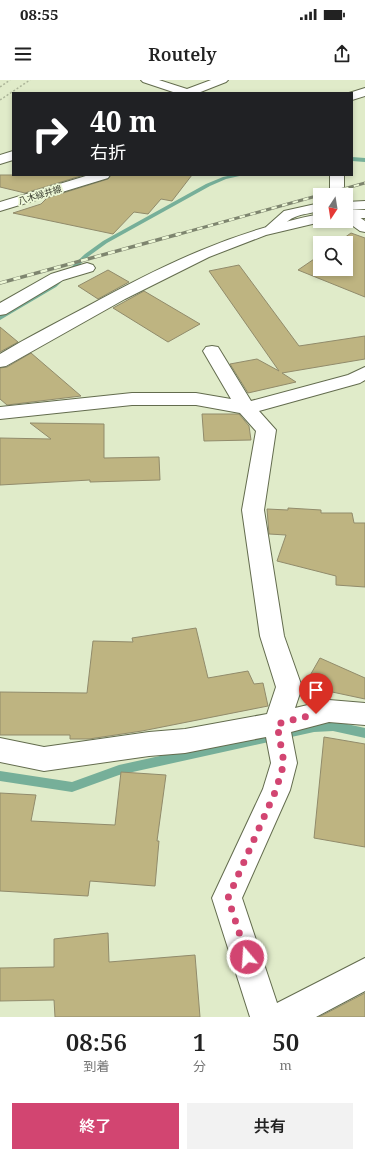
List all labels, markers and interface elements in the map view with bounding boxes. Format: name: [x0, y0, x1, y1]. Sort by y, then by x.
text: 08:55: [20, 4, 58, 24]
text: Routely: [148, 42, 217, 66]
icon: menu: [12, 43, 34, 65]
icon: share: [331, 43, 353, 65]
text: 40 m: [90, 102, 157, 140]
icon: right: [24, 108, 76, 160]
text: 右折: [90, 140, 126, 164]
street label: 八木緑井線: [16, 181, 64, 207]
north arrow: [313, 188, 353, 228]
map controls: [313, 188, 353, 276]
button: search: [313, 236, 353, 276]
pin: [299, 673, 333, 714]
icon: arrive: [305, 679, 327, 701]
position arrow: [226, 936, 268, 978]
text: 08:56: [66, 1025, 127, 1058]
text: 1: [193, 1025, 206, 1058]
text: 50: [272, 1025, 299, 1058]
text: m: [280, 1056, 292, 1074]
text: 到着: [83, 1057, 109, 1075]
text: 分: [193, 1057, 206, 1075]
button: 終了: [12, 1103, 179, 1149]
button: 共有: [187, 1103, 353, 1149]

